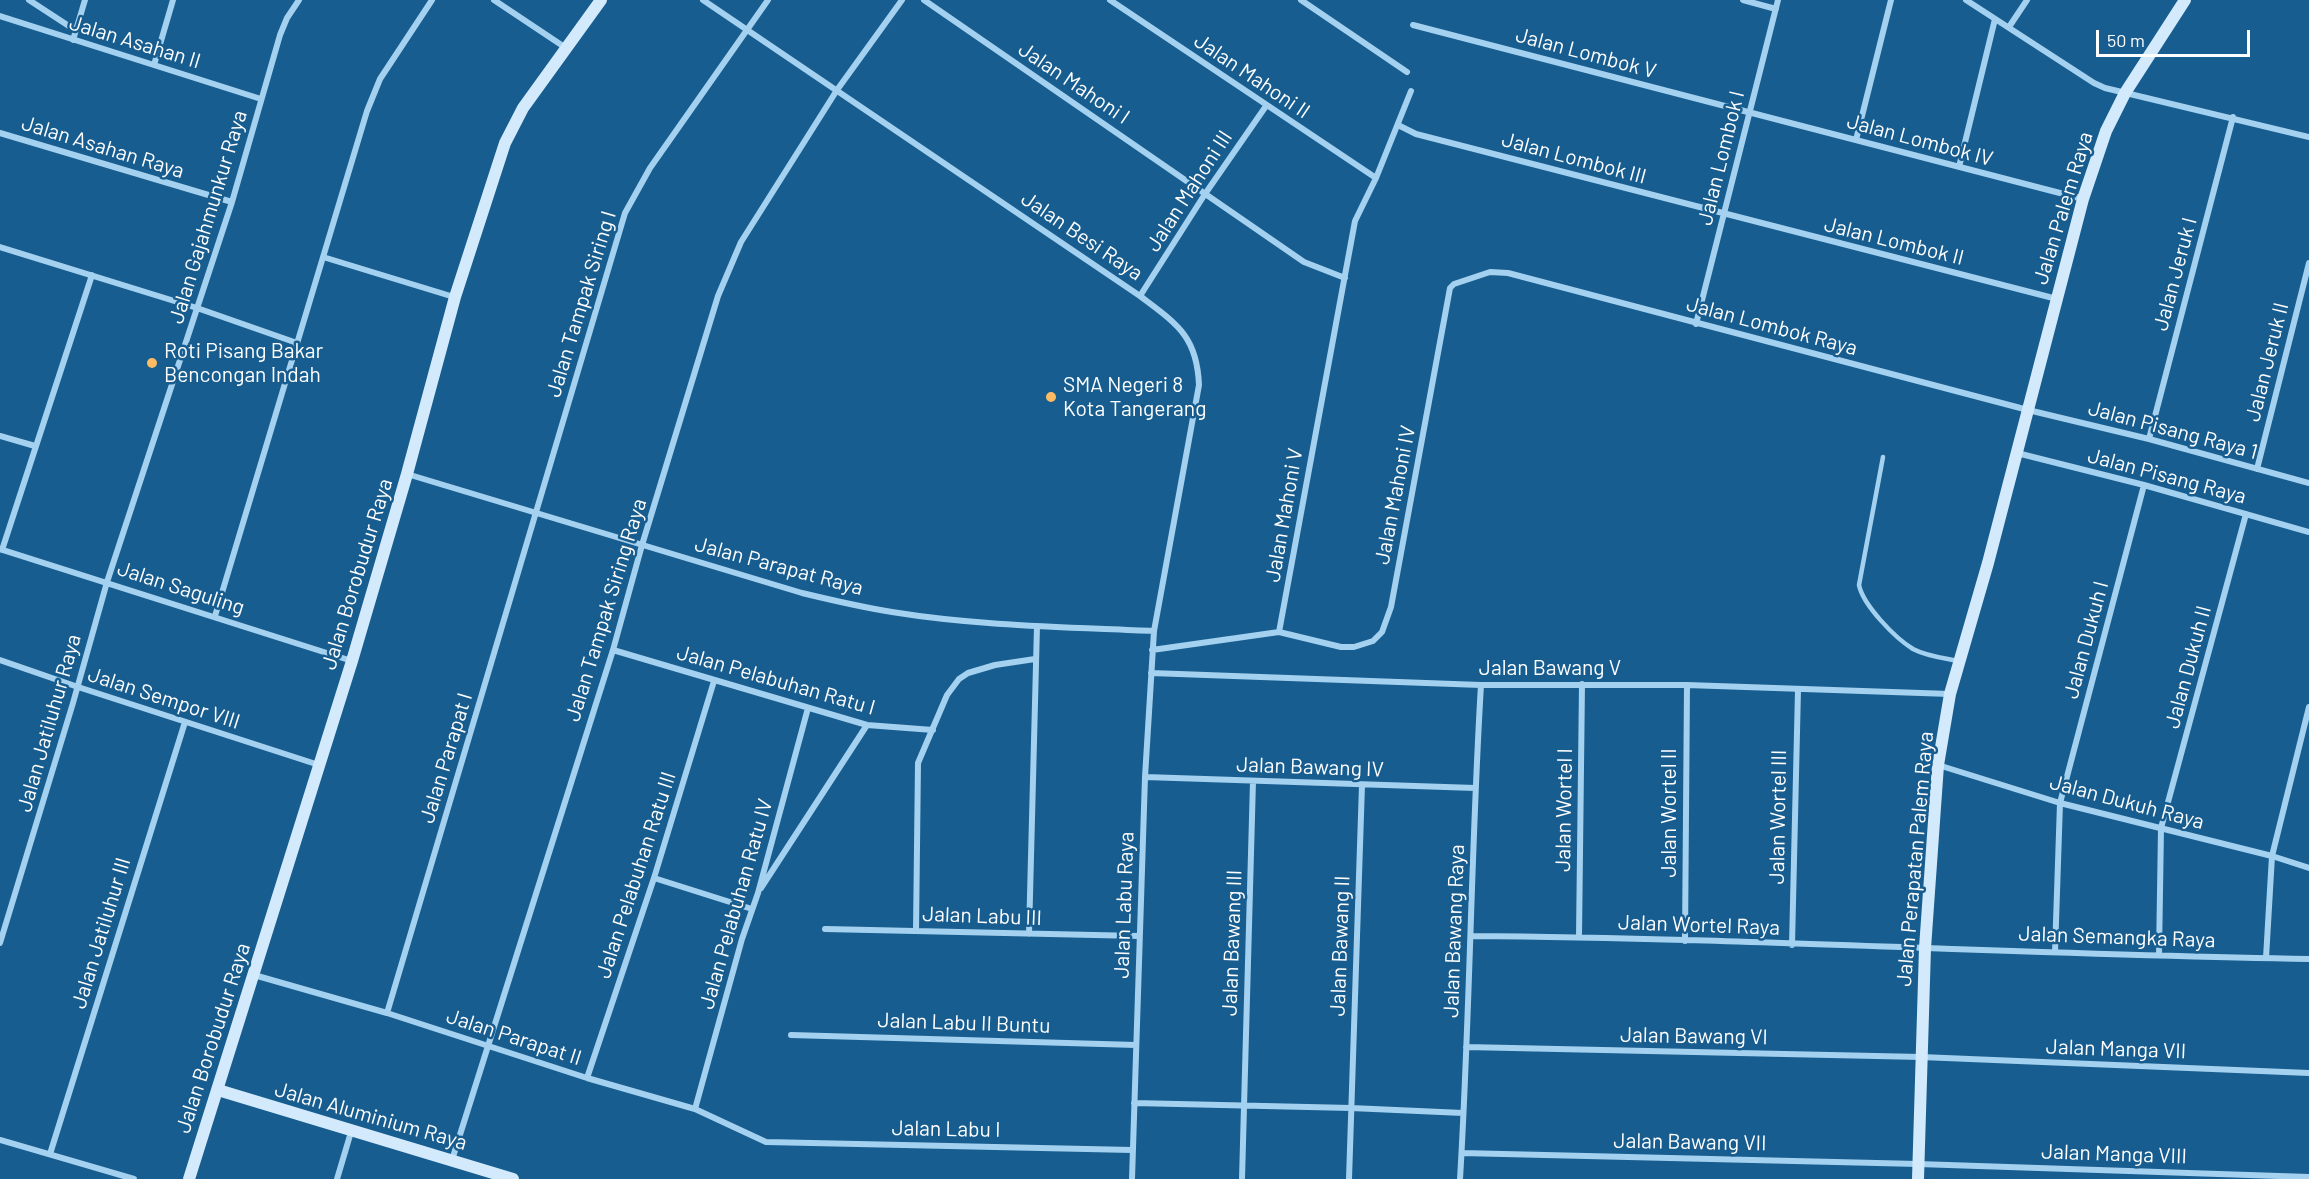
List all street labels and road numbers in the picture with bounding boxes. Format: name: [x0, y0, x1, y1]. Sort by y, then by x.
street label: Jalan Asahan II: [66, 10, 204, 74]
street label: Jalan Lombok V: [1513, 22, 1659, 84]
street label: Jalan Mahoni II: [1189, 28, 1315, 124]
street label: Jalan Mahoni I: [1014, 37, 1134, 129]
street label: Jalan Lombok I: [1692, 88, 1750, 228]
street label: Jalan Gajahmunkur Raya: [164, 107, 252, 327]
street label: Jalan Lombok IV: [1844, 108, 1996, 172]
street label: Jalan Asahan Raya: [19, 110, 187, 184]
street label: Jalan Mahoni III: [1140, 126, 1238, 256]
street label: Jalan Lombok III: [1499, 127, 1649, 189]
street label: Jalan Palem Raya: [2028, 129, 2098, 287]
street label: Jalan Besi Raya: [1016, 186, 1148, 286]
street label: Jalan Tampak Siring I: [541, 208, 621, 400]
street label: Jalan Lombok II: [1822, 211, 1966, 271]
street label: Jalan Jeruk I: [2148, 215, 2202, 333]
street label: Jalan Lombok Raya: [1684, 291, 1860, 361]
street label: Jalan Jeruk II: [2240, 300, 2294, 424]
street label: Jalan Pisang Raya 1: [2085, 395, 2261, 465]
street label: Jalan Mahoni IV: [1369, 423, 1421, 567]
street label: Jalan Pisang Raya: [2085, 443, 2249, 509]
street label: Jalan Mahoni V: [1260, 446, 1308, 584]
street label: Jalan Borobudur Raya: [316, 475, 398, 673]
street label: Jalan Tampak Siring Raya: [560, 496, 652, 724]
street label: Jalan Parapat Raya: [692, 531, 866, 601]
street label: Jalan Saguling: [114, 556, 248, 620]
street label: Jalan Dukuh I: [2058, 578, 2114, 702]
street label: Jalan Dukuh II: [2160, 603, 2216, 731]
street label: Jalan Jatiluhur Raya: [12, 631, 86, 815]
street label: Jalan Pelabuhan Ratu I: [674, 640, 878, 720]
street label: Jalan Bawang V: [1479, 655, 1621, 681]
street label: Jalan Sempor VIII: [85, 662, 243, 734]
street label: Jalan Parapat I: [414, 690, 478, 826]
street label: Jalan Perapatan Palem Raya: [1891, 730, 1939, 988]
street label: Jalan Wortel I: [1550, 748, 1578, 872]
street label: Jalan Wortel II: [1656, 748, 1682, 878]
street label: Jalan Wortel III: [1764, 749, 1792, 885]
street label: Jalan Bawang IV: [1236, 752, 1384, 782]
street label: Jalan Pelabuhan Ratu III: [591, 768, 681, 982]
street label: Jalan Dukuh Raya: [2047, 769, 2207, 835]
street label: Jalan Pelabuhan Ratu IV: [694, 796, 778, 1012]
street label: Jalan Labu Raya: [1109, 831, 1139, 979]
street label: Jalan Bawang Raya: [1438, 844, 1470, 1018]
street label: Jalan Jatiluhur III: [66, 854, 136, 1012]
street label: Jalan Bawang III: [1217, 869, 1247, 1017]
street label: Jalan Bawang II: [1325, 875, 1355, 1017]
street label: Jalan Labu III: [922, 901, 1042, 931]
street label: Jalan Wortel Raya: [1618, 910, 1780, 940]
street label: Jalan Semangka Raya: [2018, 921, 2216, 953]
street label: Jalan Borobudur Raya: [170, 940, 256, 1136]
street label: Jalan Parapat II: [443, 1003, 585, 1071]
street label: Jalan Labu II Buntu: [877, 1007, 1051, 1039]
street label: Jalan Bawang VI: [1620, 1022, 1768, 1050]
street label: Jalan Manga VII: [2045, 1034, 2187, 1064]
street label: Jalan Aluminium Raya: [272, 1077, 470, 1155]
street label: Jalan Labu I: [891, 1115, 1001, 1143]
street label: Jalan Bawang VII: [1613, 1128, 1767, 1156]
street label: Jalan Manga VIII: [2041, 1139, 2187, 1169]

